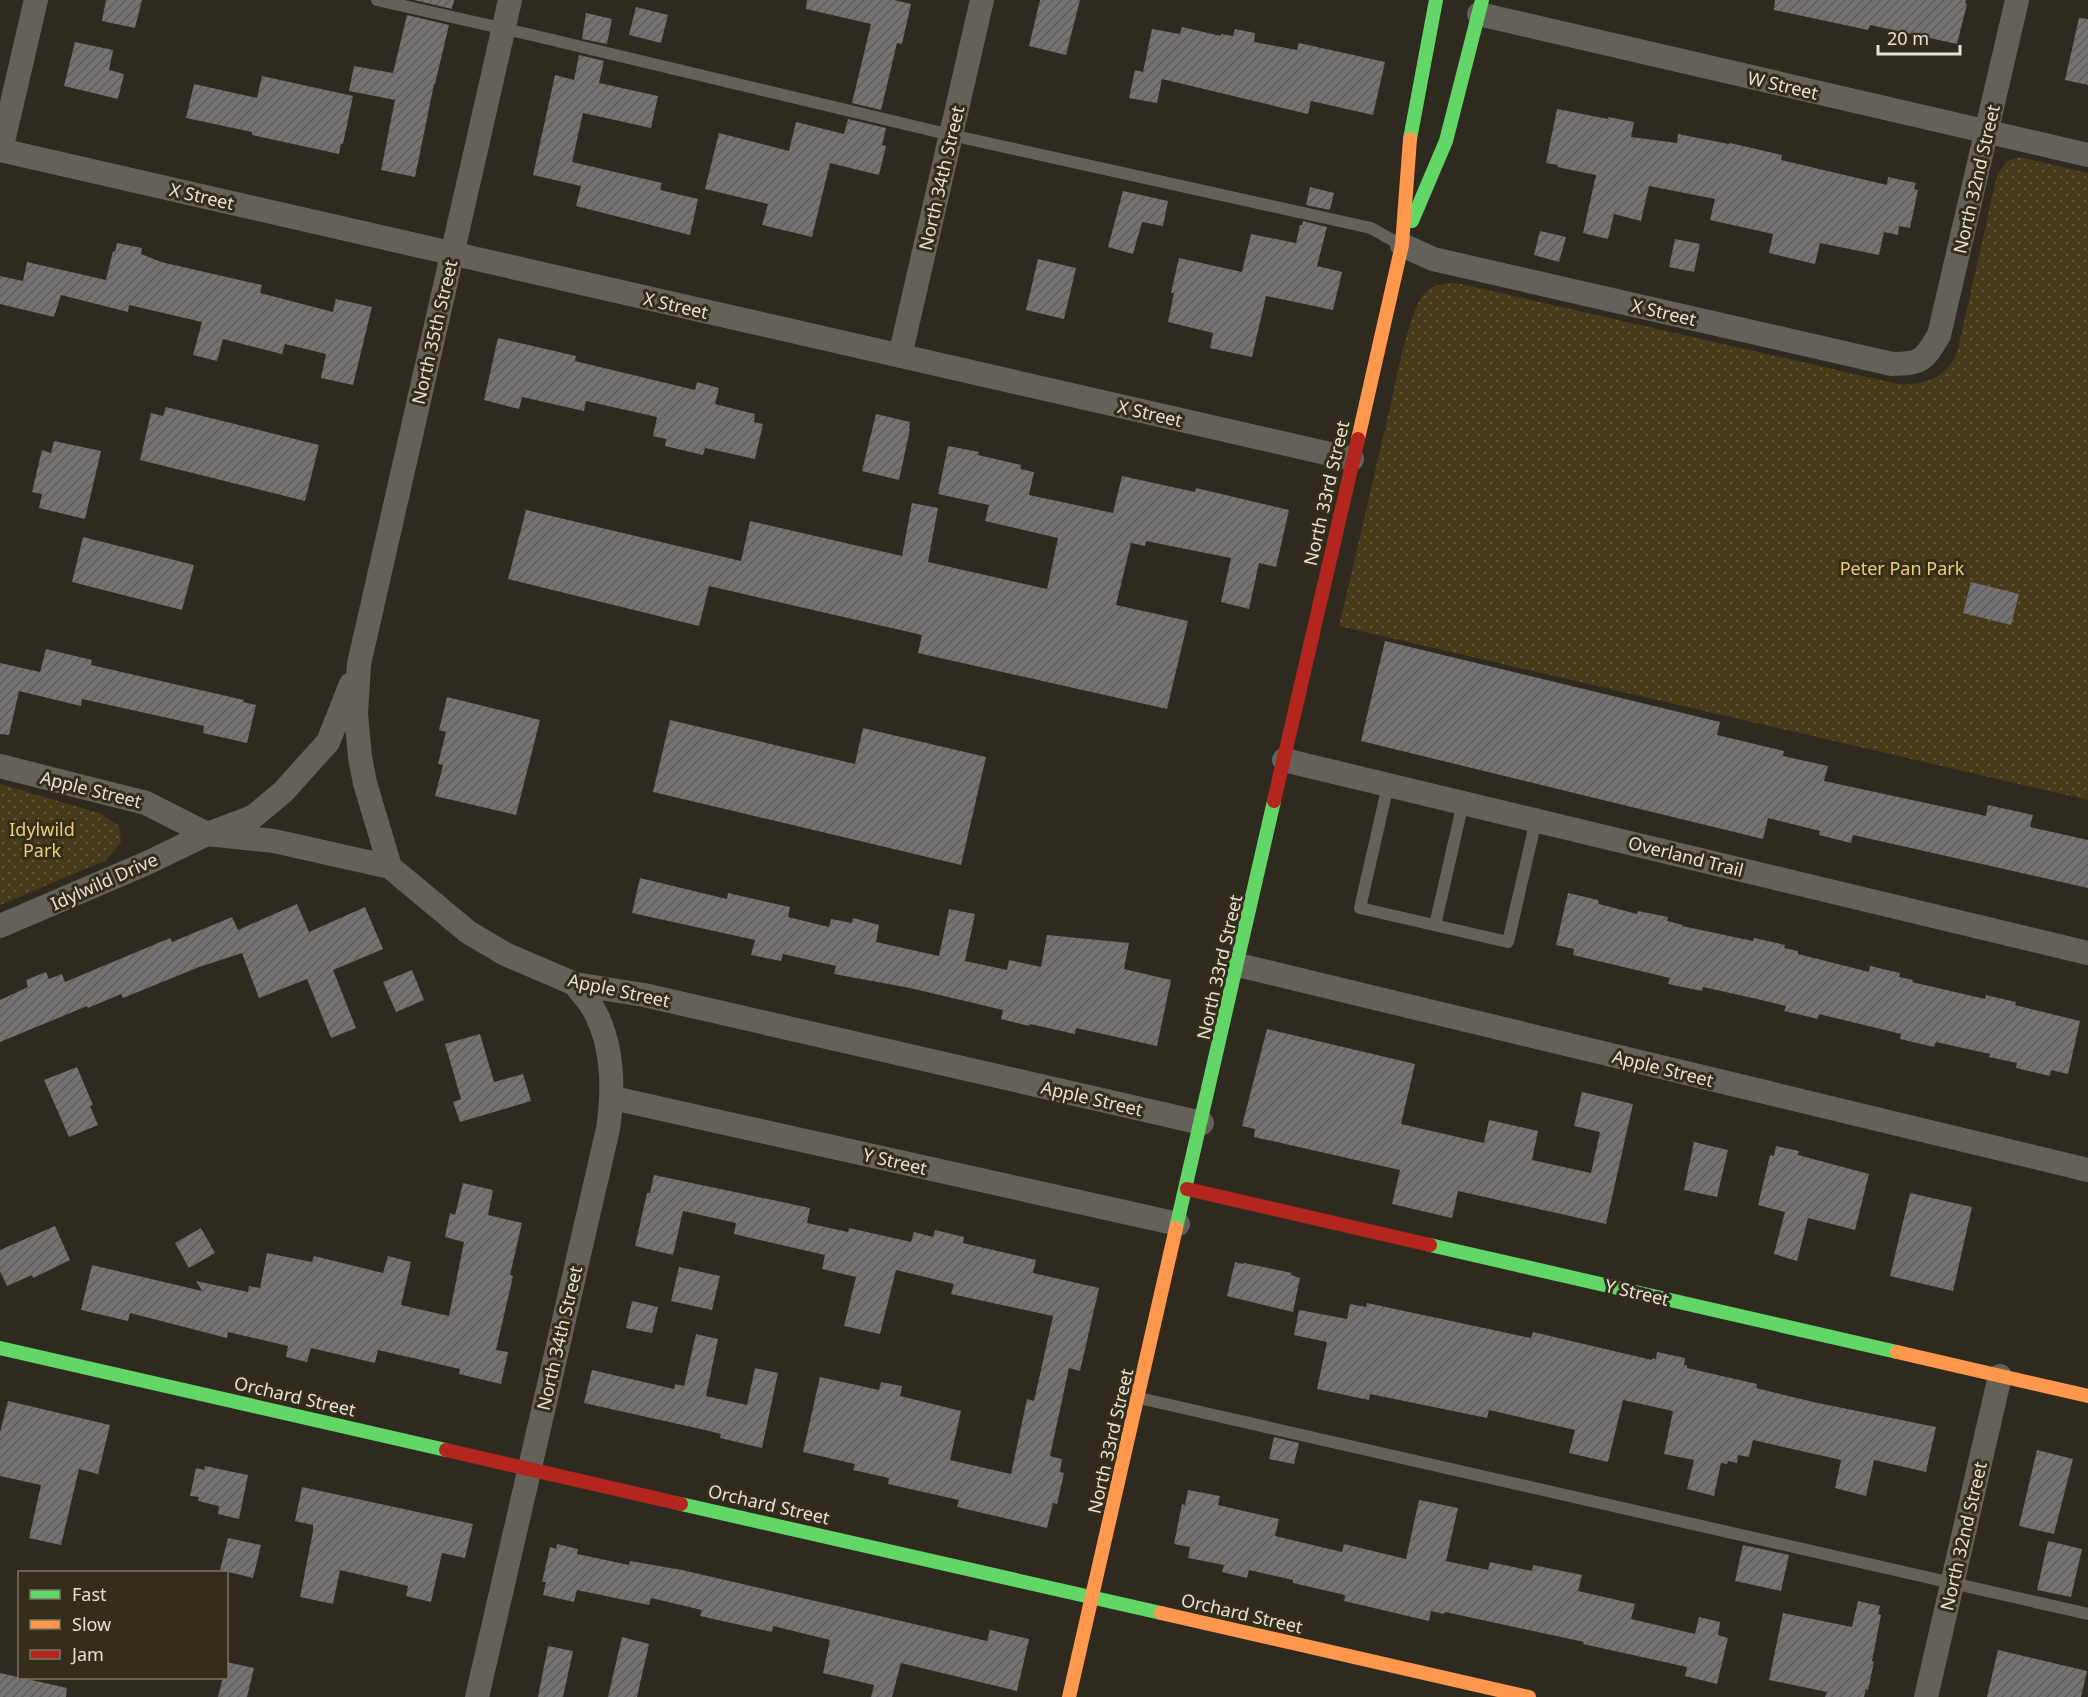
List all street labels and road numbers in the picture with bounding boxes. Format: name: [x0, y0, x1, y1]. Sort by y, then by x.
street label: W Street: [1745, 65, 1821, 105]
street label: North 32nd Street: [1947, 102, 2005, 256]
street label: North 34th Street: [913, 103, 969, 253]
street label: X Street: [167, 177, 237, 215]
street label: North 35th Street: [406, 257, 462, 407]
street label: X Street: [641, 286, 711, 324]
street label: X Street: [1629, 293, 1699, 331]
street label: X Street: [1115, 394, 1185, 432]
street label: North 33rd Street: [1298, 418, 1354, 568]
street label: Apple Street: [38, 765, 145, 813]
street label: Overland Trail: [1626, 830, 1746, 882]
street label: Idylwild Drive: [47, 847, 161, 915]
street label: North 33rd Street: [1191, 892, 1247, 1042]
street label: Apple Street: [566, 968, 673, 1013]
street label: Apple Street: [1610, 1044, 1717, 1092]
street label: Apple Street: [1039, 1075, 1146, 1121]
street label: Y Street: [861, 1142, 930, 1180]
street label: North 34th Street: [531, 1263, 587, 1413]
street label: Y Street: [1603, 1273, 1672, 1311]
street label: North 33rd Street: [1082, 1366, 1138, 1516]
street label: Orchard Street: [232, 1370, 359, 1422]
street label: North 32nd Street: [1934, 1459, 1992, 1613]
street label: Orchard Street: [706, 1478, 833, 1530]
street label: Orchard Street: [1179, 1587, 1306, 1639]

